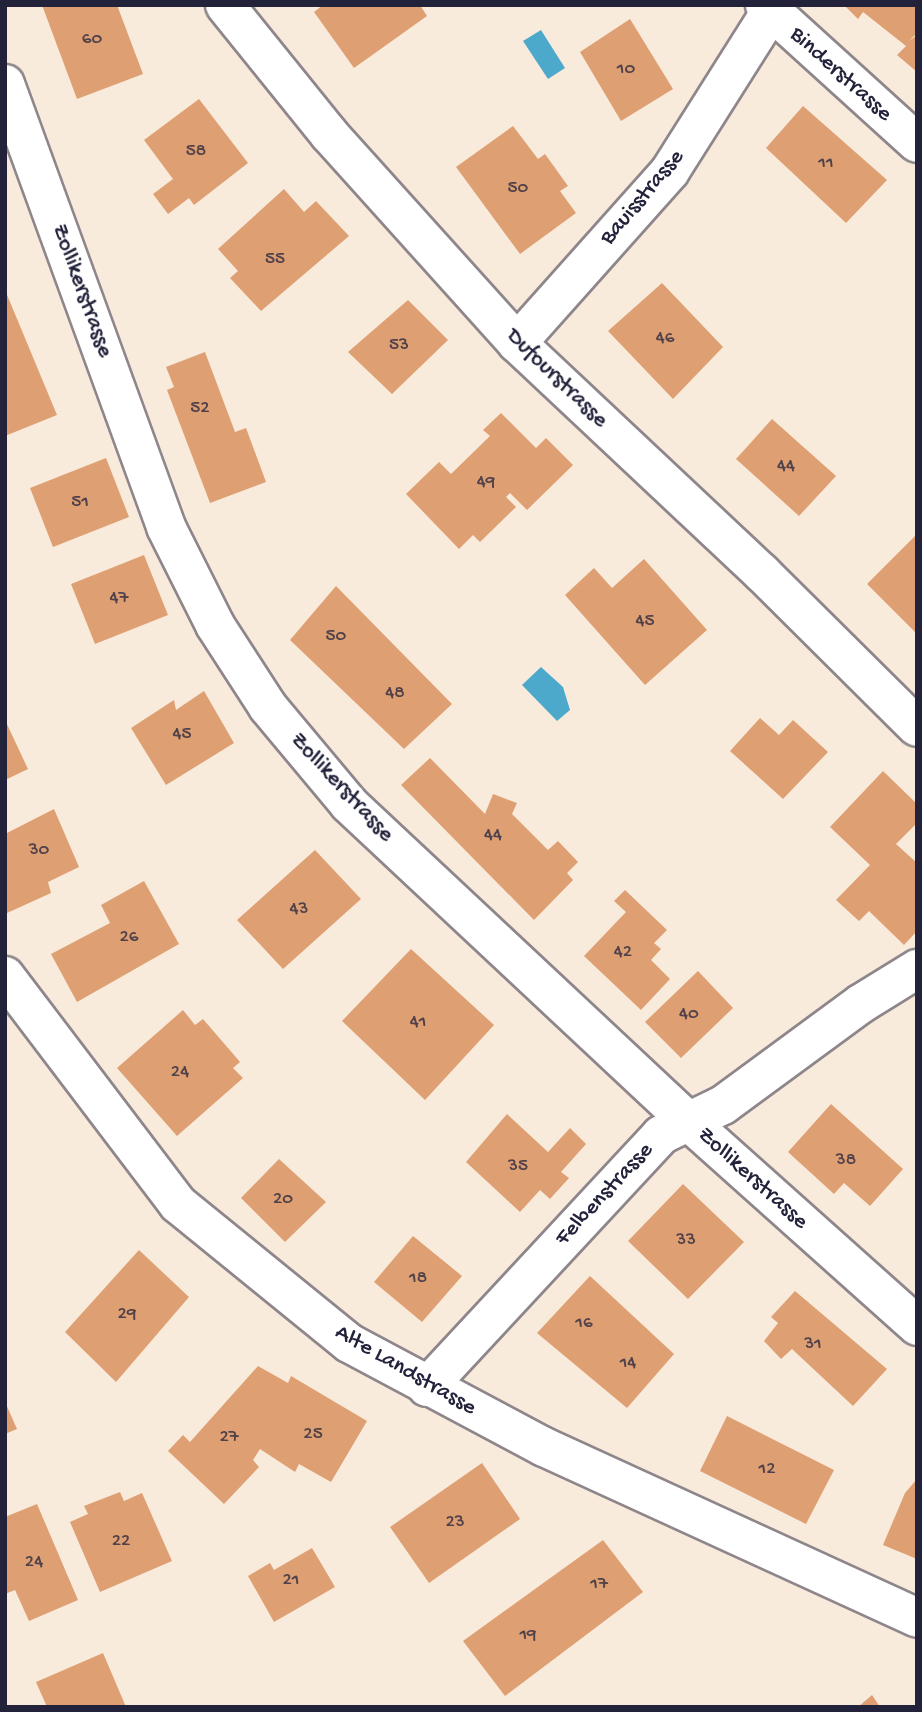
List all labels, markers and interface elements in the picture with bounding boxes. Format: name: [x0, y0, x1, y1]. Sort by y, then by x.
street label: Binderstrasse: [783, 22, 897, 128]
house number: 60: [82, 29, 102, 51]
house number: 10: [617, 59, 635, 81]
house number: 58: [186, 141, 206, 163]
street label: Bauisstrasse: [595, 145, 691, 251]
house number: 11: [818, 153, 834, 175]
house number: 50: [508, 178, 528, 200]
street label: Zollikerstrasse: [44, 221, 118, 361]
house number: 55: [265, 249, 285, 271]
street label: Dufourstrasse: [499, 323, 613, 435]
house number: 46: [656, 328, 674, 350]
house number: 53: [389, 335, 409, 357]
house number: 52: [190, 398, 210, 420]
house number: 44: [777, 456, 795, 478]
house number: 49: [477, 472, 495, 494]
house number: 51: [71, 492, 89, 514]
house number: 47: [110, 588, 128, 610]
house number: 45: [636, 611, 654, 633]
house number: 50: [326, 626, 346, 648]
house number: 48: [385, 683, 405, 705]
house number: 45: [173, 724, 191, 746]
street label: Zollikerstrasse: [283, 727, 399, 849]
house number: 44: [484, 825, 502, 847]
house number: 30: [29, 840, 49, 862]
house number: 43: [290, 899, 308, 921]
house number: 26: [120, 927, 138, 949]
house number: 42: [614, 942, 632, 964]
house number: 40: [679, 1004, 699, 1026]
house number: 41: [410, 1012, 426, 1034]
house number: 24: [171, 1062, 189, 1084]
street label: Zollikerstrasse: [691, 1122, 813, 1236]
street label: Felbenstrasse: [550, 1138, 660, 1252]
house number: 38: [836, 1150, 856, 1172]
house number: 35: [508, 1156, 528, 1178]
house number: 20: [273, 1189, 293, 1211]
house number: 33: [676, 1230, 696, 1252]
house number: 18: [409, 1268, 427, 1290]
house number: 29: [118, 1304, 136, 1326]
house number: 16: [575, 1313, 593, 1335]
street label: Alte Landstrasse: [329, 1319, 481, 1423]
house number: 31: [804, 1334, 822, 1356]
house number: 14: [620, 1353, 636, 1375]
house number: 25: [303, 1424, 323, 1446]
house number: 27: [219, 1427, 239, 1449]
house number: 12: [759, 1459, 775, 1481]
house number: 23: [445, 1512, 465, 1534]
house number: 22: [112, 1531, 130, 1553]
house number: 24: [25, 1552, 43, 1574]
house number: 21: [283, 1570, 299, 1592]
house number: 17: [590, 1574, 608, 1596]
house number: 19: [519, 1625, 537, 1647]

